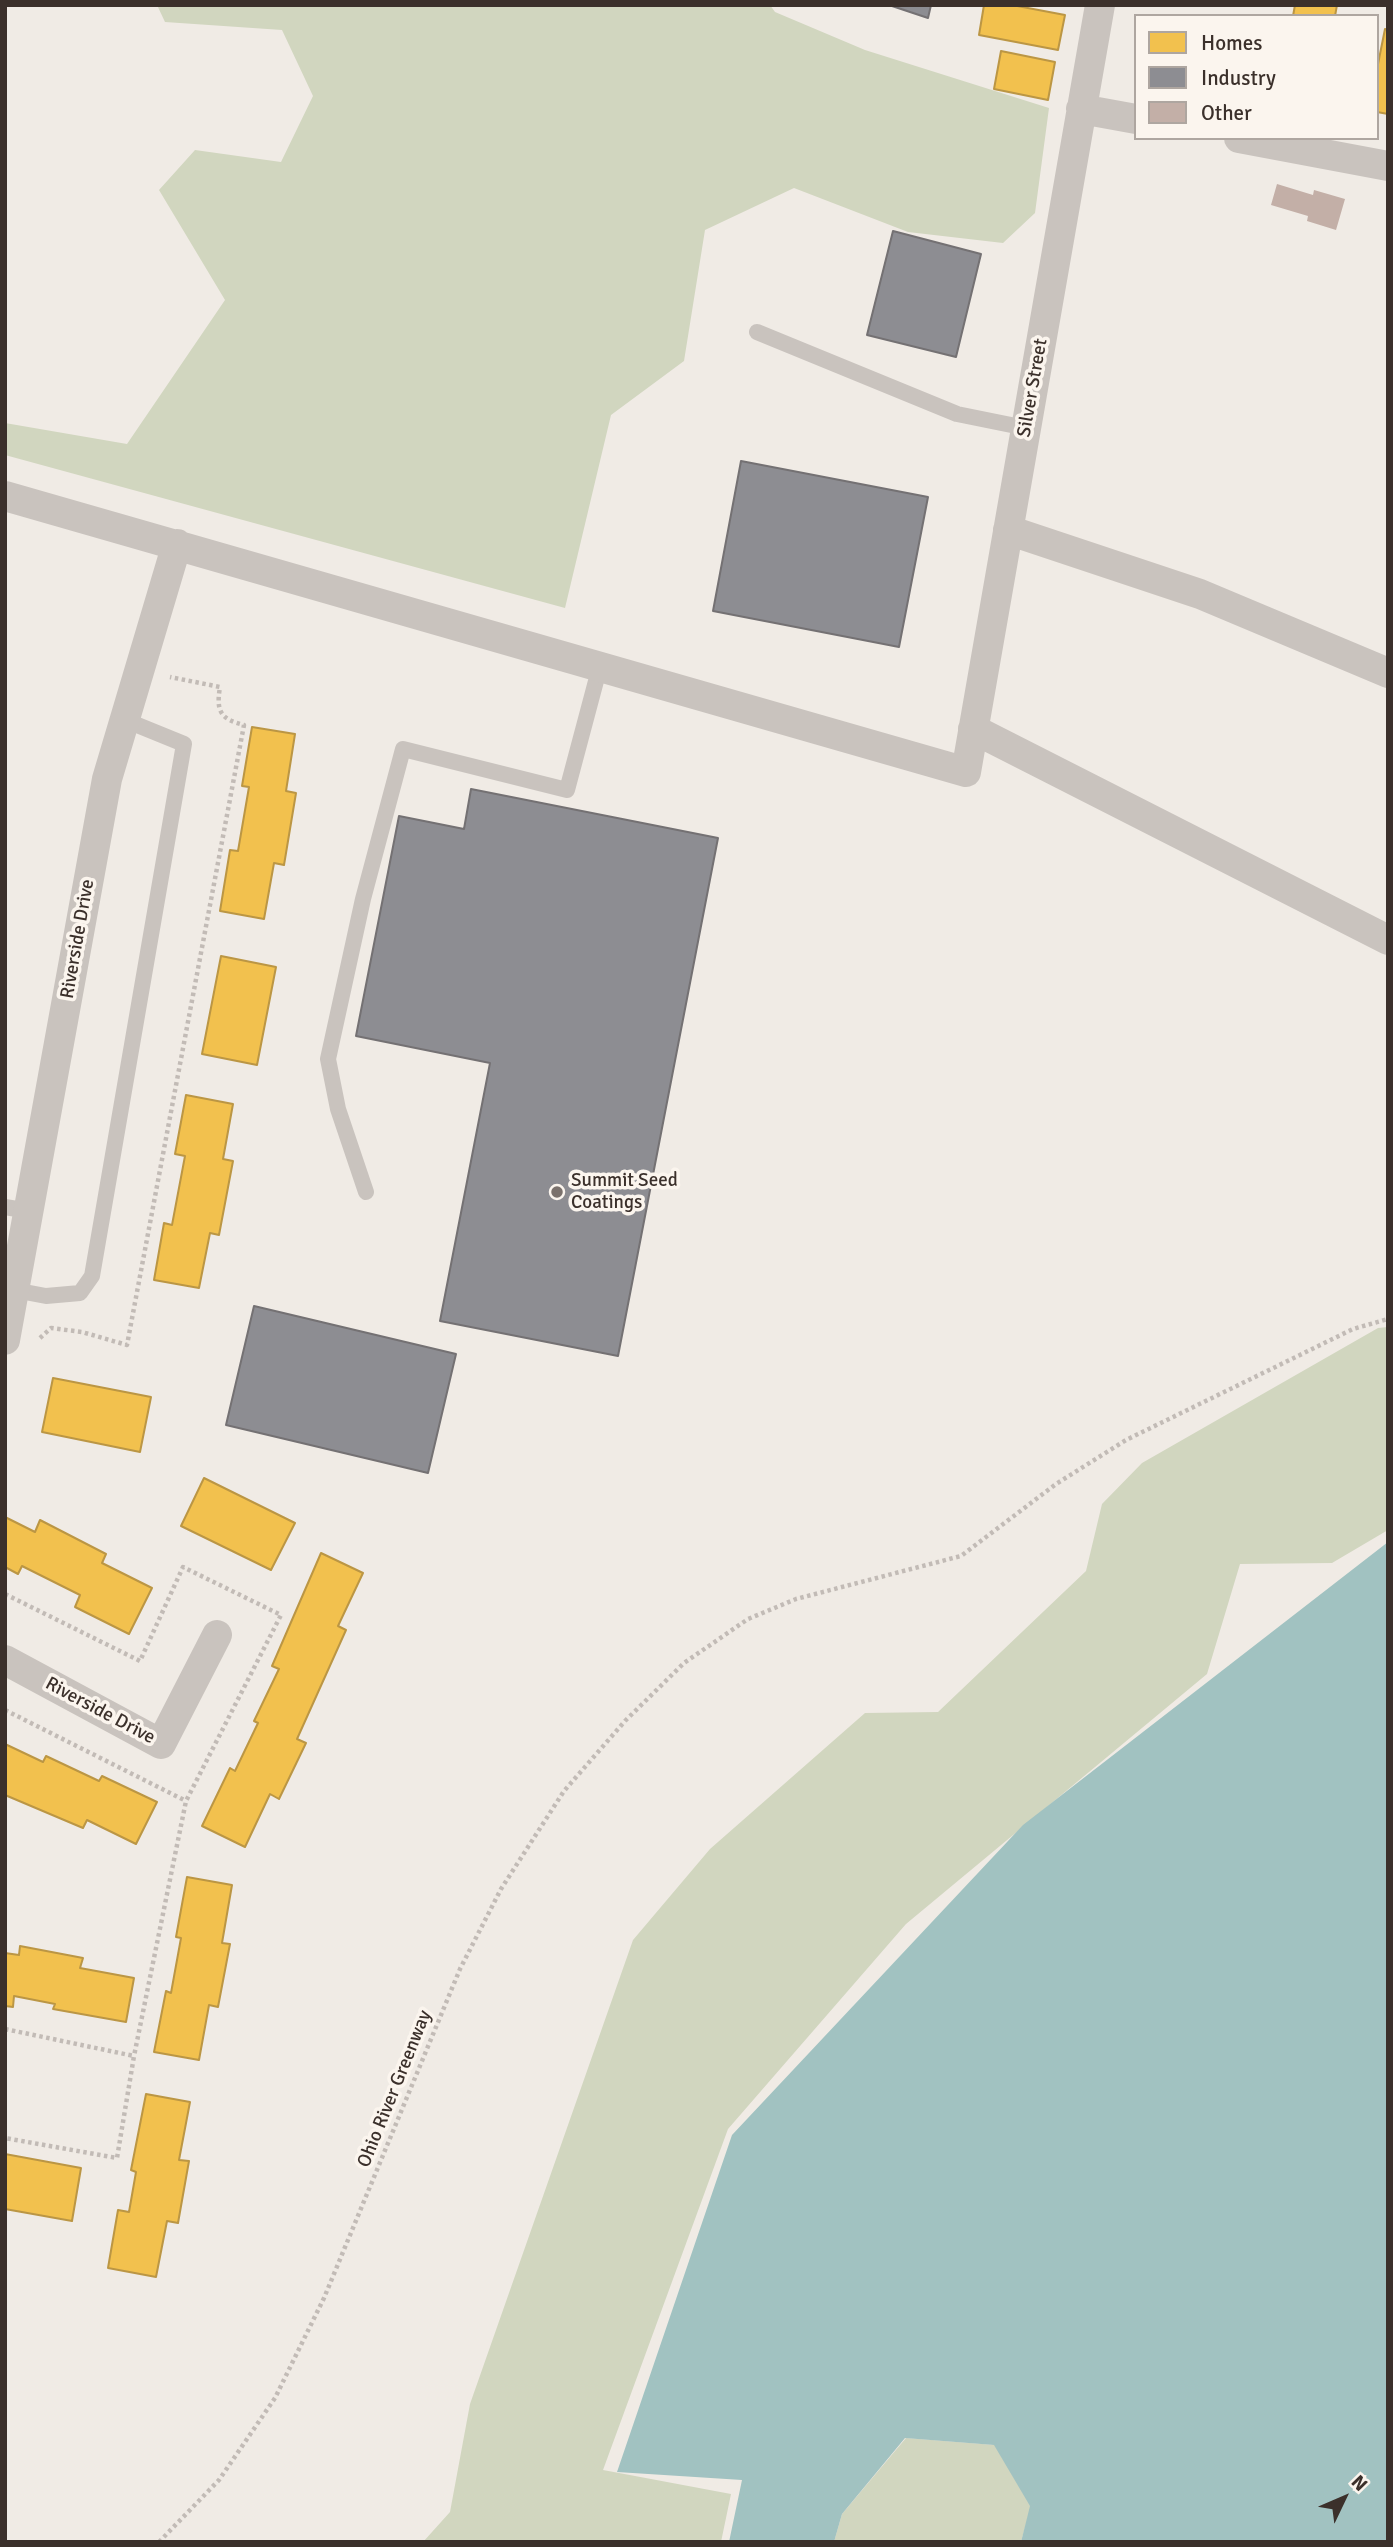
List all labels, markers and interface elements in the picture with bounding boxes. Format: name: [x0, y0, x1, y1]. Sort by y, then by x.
legend: [1134, 14, 1379, 140]
text: Homes: [1201, 30, 1263, 56]
text: Industry: [1201, 65, 1276, 91]
text: Other: [1201, 100, 1252, 126]
street label: Silver Street: [1013, 337, 1053, 439]
street label: Riverside Drive: [56, 877, 100, 1001]
place label: Summit Seed Coatings: [571, 1170, 678, 1214]
marker: Summit Seed Coatings: [549, 1184, 565, 1200]
street label: Riverside Drive: [41, 1673, 159, 1749]
street label: Ohio River Greenway: [353, 2007, 437, 2171]
north arrow: [1309, 2463, 1379, 2533]
text: N: [1346, 2470, 1372, 2497]

